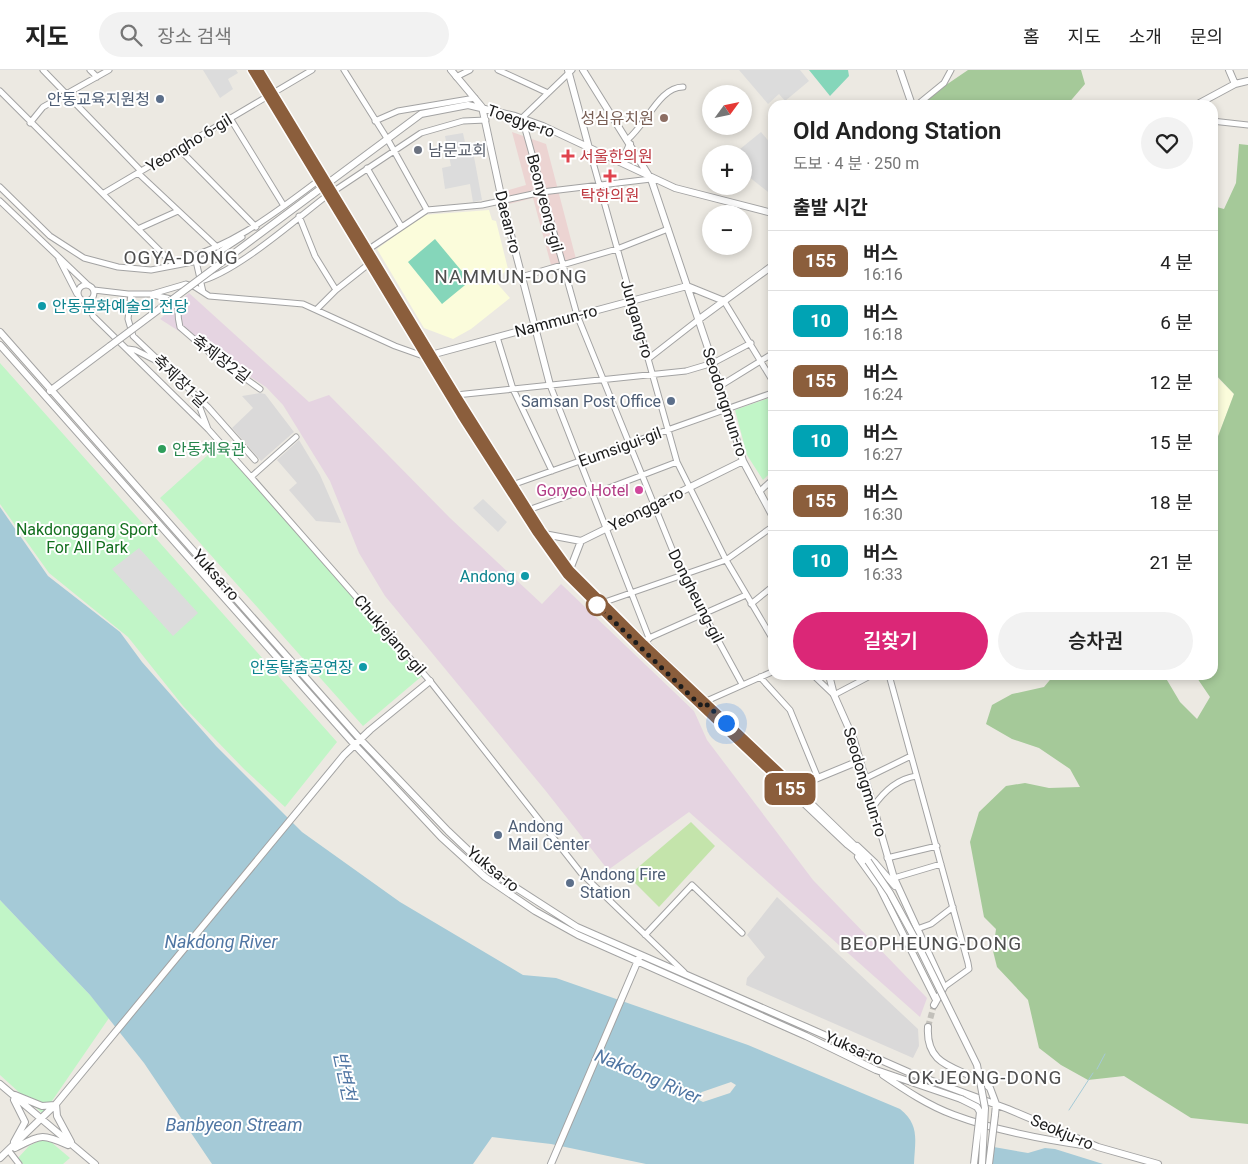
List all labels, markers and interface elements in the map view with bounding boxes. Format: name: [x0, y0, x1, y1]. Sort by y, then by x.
search box: [99, 12, 449, 57]
icon: search: [117, 21, 145, 49]
text: 지도: [25, 23, 69, 51]
text: 장소 검색: [157, 25, 232, 48]
text: 홈: [1023, 26, 1040, 47]
text: 지도: [1068, 26, 1101, 47]
text: 소개: [1129, 26, 1162, 47]
text: 문의: [1190, 26, 1223, 47]
north arrow: [702, 85, 752, 135]
map controls: [702, 85, 752, 255]
place label: 안동교육지원청: [47, 90, 150, 109]
marker: 안동교육지원청: [154, 93, 166, 105]
street label: Toegye-ro: [485, 101, 557, 141]
place label: 성심유치원: [580, 109, 654, 128]
street label: Yeongho 6-gil: [143, 110, 235, 176]
marker: 성심유치원: [658, 112, 670, 124]
text: Old Andong Station: [793, 117, 1001, 145]
button: heart: [1141, 117, 1193, 169]
place label: 남문교회: [428, 141, 487, 160]
marker: 남문교회: [412, 144, 424, 156]
button: +: [702, 145, 752, 195]
place label: 서울한의원: [579, 147, 653, 166]
marker: 서울한의원: [561, 149, 575, 163]
street label: Beonyeong-gil: [523, 152, 567, 254]
text: 도보 · 4 분 · 250 m: [793, 154, 919, 173]
marker: 탁한의원: [603, 169, 617, 183]
place label: 탁한의원: [581, 186, 639, 205]
street label: Daean-ro: [491, 189, 525, 255]
text: 출발 시간: [793, 196, 868, 219]
button: −: [702, 205, 752, 255]
text: 버스: [863, 242, 898, 265]
district label: OGYA-DONG: [123, 246, 239, 269]
text: 155: [805, 250, 836, 271]
text: 4 분: [1160, 251, 1193, 274]
district label: NAMMUN-DONG: [434, 265, 588, 288]
text: 16:16: [863, 265, 903, 284]
street label: Jungang-ro: [617, 278, 657, 360]
place label: 안동문화예술의 전당: [52, 297, 189, 316]
marker: 안동문화예술의 전당: [36, 300, 48, 312]
street label: Nammun-ro: [513, 301, 599, 341]
text: 버스: [863, 302, 898, 325]
text: 10: [810, 310, 831, 331]
text: 6 분: [1160, 311, 1193, 334]
text: 16:18: [863, 325, 903, 344]
street label: 축제장2길: [188, 331, 254, 387]
street label: Seodongmun-ro: [698, 345, 752, 459]
street label: 축제장1길: [149, 351, 211, 411]
text: 버스: [863, 362, 898, 385]
text: 155: [805, 370, 836, 391]
text: 12 분: [1149, 371, 1193, 394]
text: 16:24: [863, 385, 903, 404]
place label: Samsan Post Office: [521, 392, 661, 411]
marker: Samsan Post Office: [665, 395, 677, 407]
text: 버스: [863, 422, 898, 445]
street label: Eumsigui-gil: [576, 423, 664, 471]
text: 10: [810, 430, 831, 451]
text: 15 분: [1149, 431, 1193, 454]
place label: 안동체육관: [172, 440, 246, 459]
marker: 안동체육관: [156, 443, 168, 455]
text: 16:27: [863, 445, 903, 464]
place label: Goryeo Hotel: [536, 481, 629, 500]
text: 버스: [863, 482, 898, 505]
street label: Yeongga-ro: [605, 483, 687, 535]
marker: Goryeo Hotel: [633, 484, 645, 496]
text: 155: [805, 490, 836, 511]
text: 18 분: [1149, 491, 1193, 514]
text: 16:30: [863, 505, 903, 524]
park label: Nakdonggang Sport For All Park: [16, 520, 158, 557]
text: 버스: [863, 542, 898, 565]
street label: Yuksa-ro: [188, 545, 244, 605]
street label: Dongheung-gil: [664, 546, 728, 646]
text: 10: [810, 550, 831, 571]
text: 21 분: [1149, 551, 1193, 574]
text: 16:33: [863, 565, 903, 584]
place label: Andong: [460, 567, 515, 586]
marker: Andong: [519, 570, 531, 582]
street label: Chukjejang-gil: [350, 591, 430, 679]
unlabelled marker: [586, 594, 608, 616]
button: 길찾기: [793, 612, 988, 670]
button: 승차권: [998, 612, 1193, 670]
place label: 안동탈춤공연장: [250, 658, 353, 677]
marker: 안동탈춤공연장: [357, 661, 369, 673]
your location: [714, 711, 739, 736]
street label: Seodongmun-ro: [839, 725, 891, 839]
line badge: 155: [761, 773, 819, 805]
text: 155: [775, 778, 805, 799]
place label: Andong Mail Center: [508, 817, 590, 854]
marker: Andong Mail Center: [492, 829, 504, 841]
street label: Yuksa-ro: [463, 842, 523, 896]
place label: Andong Fire Station: [580, 865, 666, 902]
marker: Andong Fire Station: [564, 877, 576, 889]
water label: Nakdong River: [165, 931, 278, 952]
district label: BEOPHEUNG-DONG: [840, 932, 1022, 955]
street label: Yuksa-ro: [822, 1027, 886, 1069]
water label: Nakdong River: [592, 1044, 705, 1108]
water label: 반변천: [330, 1050, 361, 1105]
district label: OKJEONG-DONG: [907, 1066, 1063, 1089]
street label: Seokju-ro: [1028, 1110, 1096, 1154]
water label: Banbyeon Stream: [165, 1114, 303, 1135]

